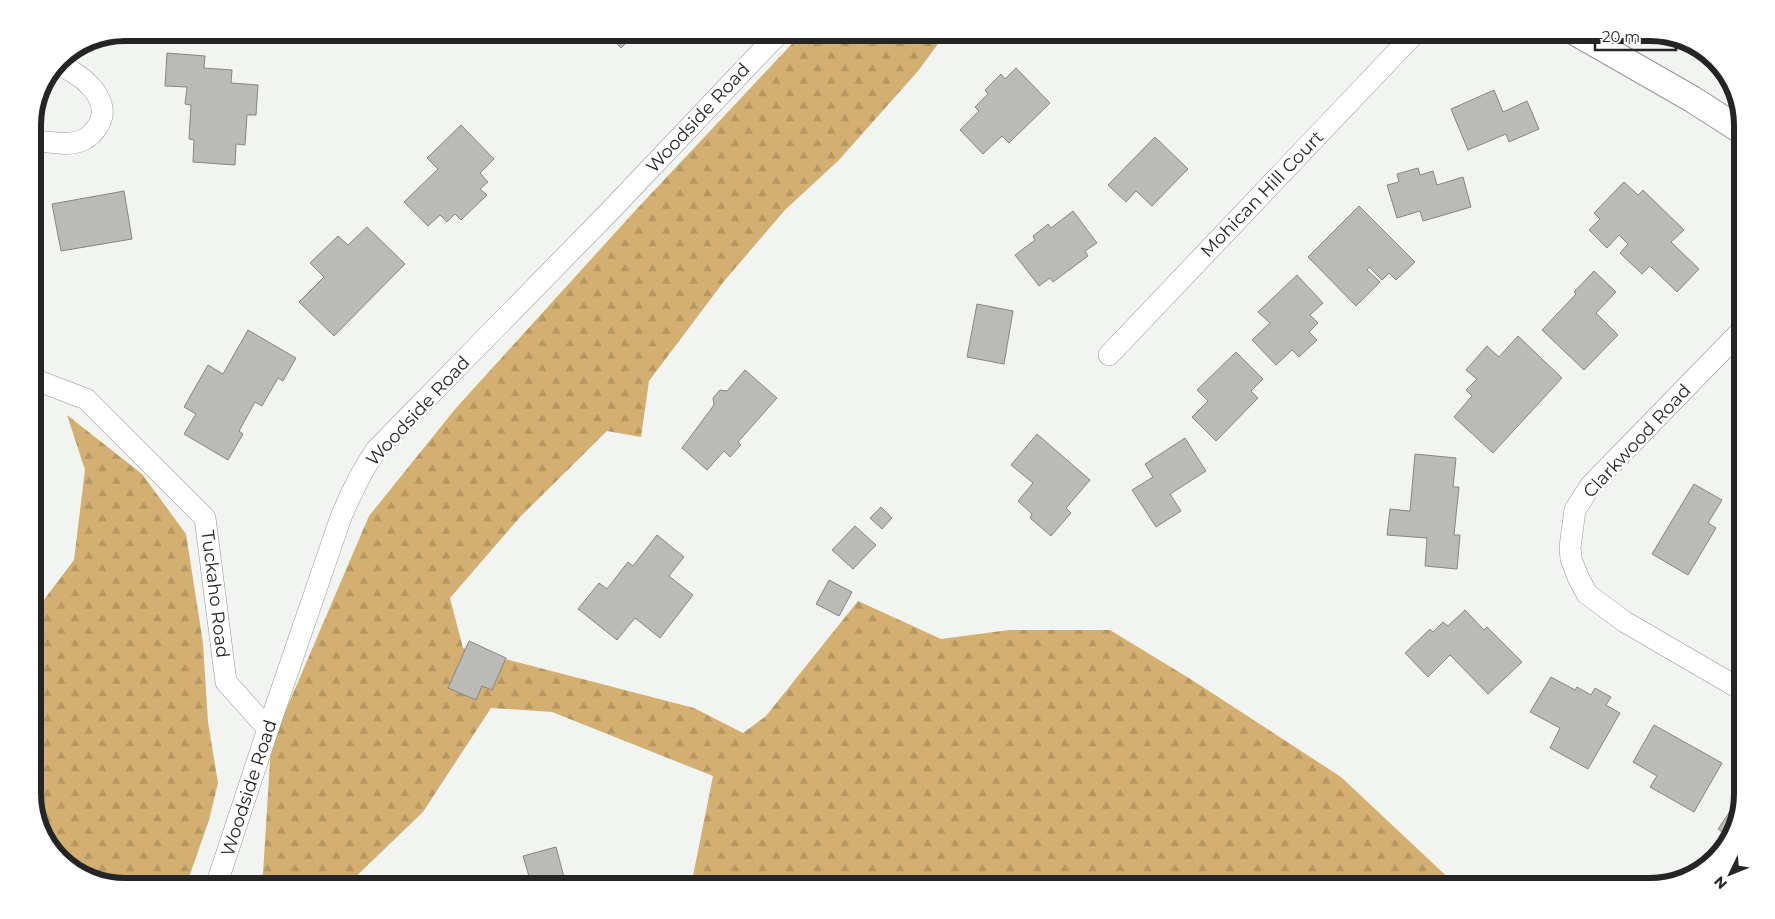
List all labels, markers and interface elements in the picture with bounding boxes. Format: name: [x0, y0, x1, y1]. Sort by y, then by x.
scale bar: [1595, 20, 1676, 52]
text: 20 m: [1602, 27, 1640, 46]
street label: Woodside Road: [641, 58, 755, 178]
street label: Mohican Hill Court: [1196, 126, 1328, 262]
street label: Woodside Road: [361, 351, 475, 471]
street label: Clarkwood Road: [1579, 379, 1695, 503]
street label: Tuckaho Road: [196, 529, 234, 659]
street label: Woodside Road: [217, 717, 281, 859]
north arrow: [1705, 849, 1755, 899]
text: N: [1710, 873, 1731, 893]

